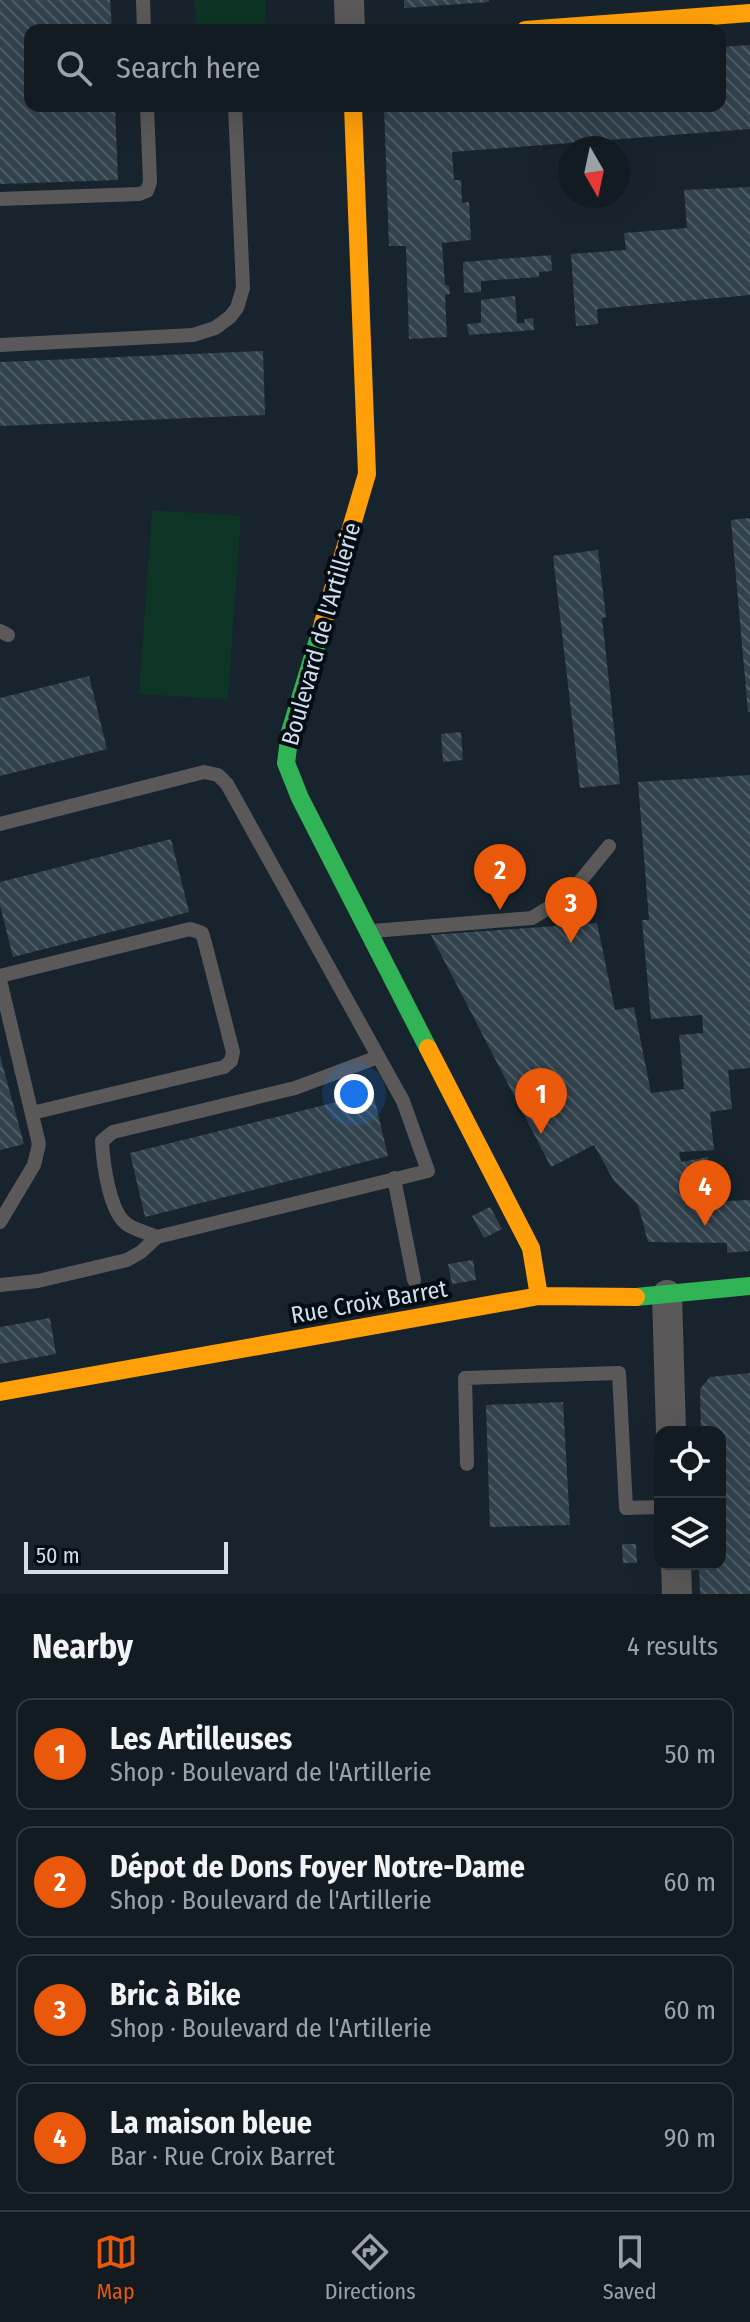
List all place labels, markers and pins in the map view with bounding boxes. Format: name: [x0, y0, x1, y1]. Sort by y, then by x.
pin: 2: [474, 844, 526, 910]
pin: 3: [545, 877, 597, 943]
pin: 1: [515, 1068, 567, 1134]
pin: 4: [679, 1160, 731, 1226]

